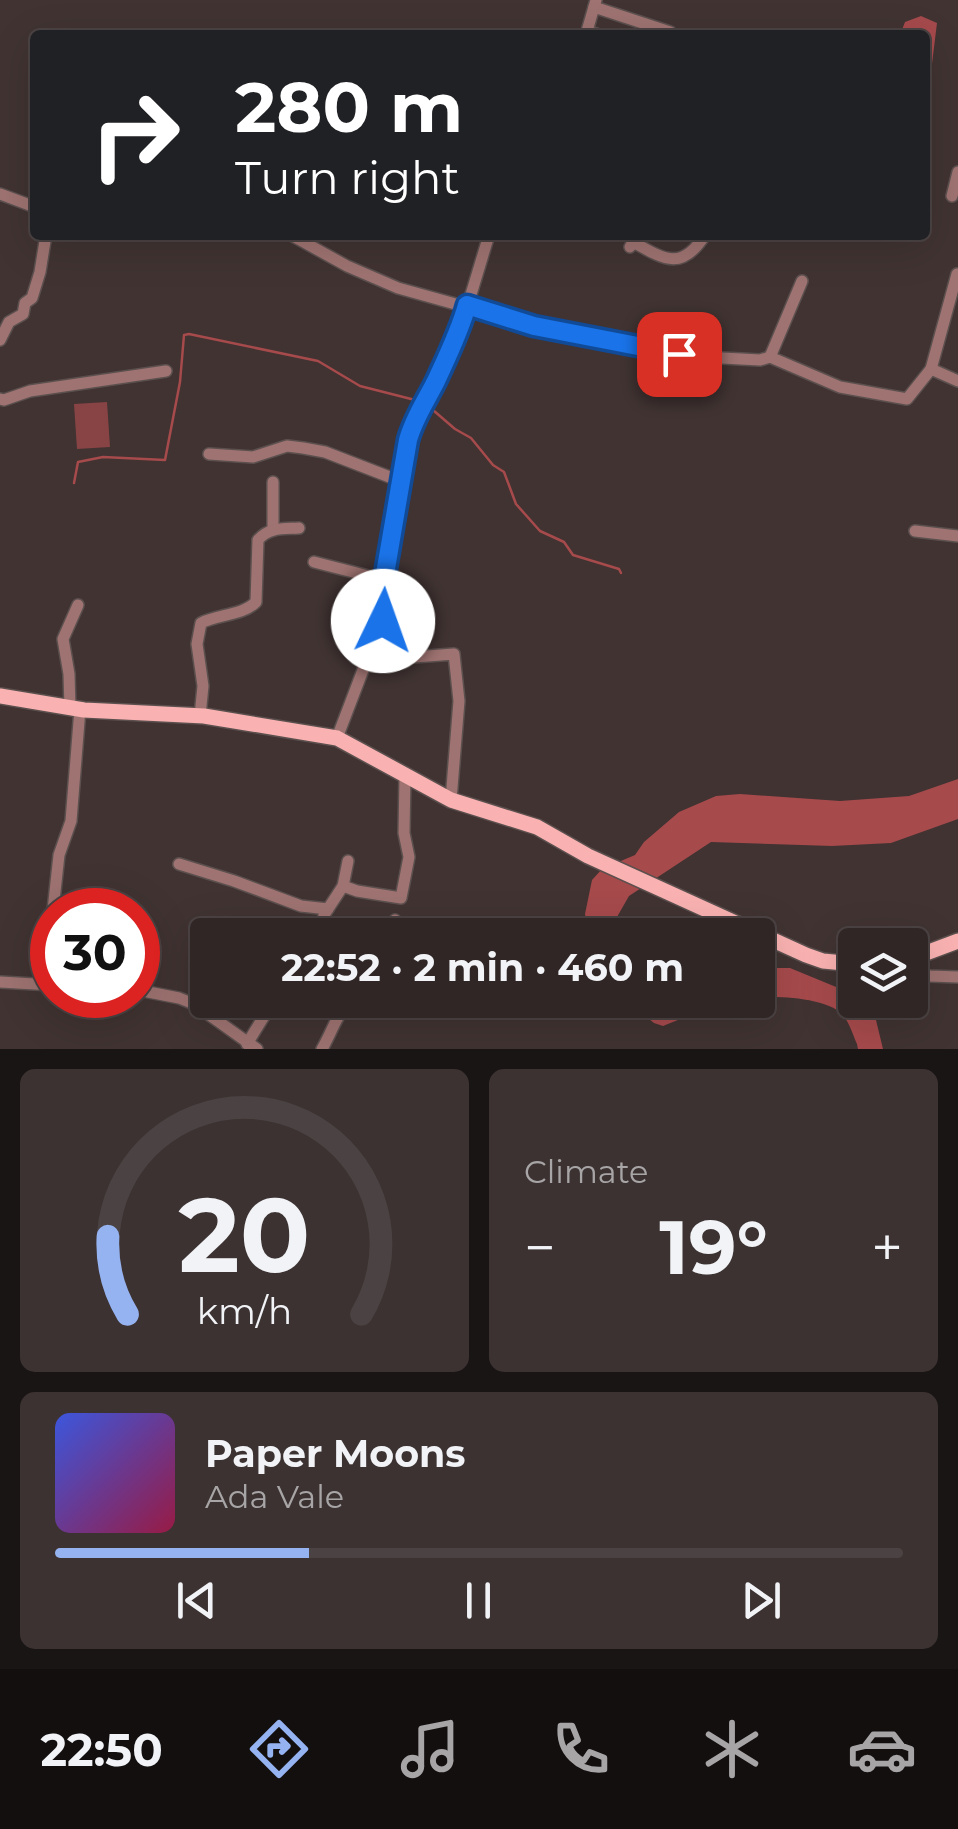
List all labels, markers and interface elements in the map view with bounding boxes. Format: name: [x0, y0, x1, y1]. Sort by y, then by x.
text: 280 m: [235, 64, 463, 150]
icon: right: [70, 70, 200, 200]
text: Turn right: [235, 150, 460, 205]
pin: [637, 312, 722, 397]
icon: arrive: [652, 327, 707, 382]
position arrow: [331, 569, 435, 673]
speed limit sign: 30: [30, 888, 160, 1018]
map controls: [838, 928, 928, 1018]
button: layers: [838, 928, 928, 1018]
text: 22:52 · 2 min · 460 m: [281, 944, 684, 991]
text: Climate: [524, 1152, 648, 1191]
text: 20: [179, 1171, 310, 1298]
text: 19°: [659, 1201, 768, 1293]
text: −: [524, 1214, 556, 1281]
text: +: [871, 1214, 903, 1281]
text: km/h: [197, 1289, 292, 1333]
text: Paper Moons: [205, 1430, 466, 1477]
text: Ada Vale: [205, 1477, 344, 1516]
icon: previous: [169, 1573, 224, 1628]
icon: pause: [451, 1573, 506, 1628]
icon: next: [734, 1573, 789, 1628]
icon: directions: [244, 1714, 314, 1784]
icon: music: [395, 1714, 465, 1784]
icon: phone: [546, 1714, 616, 1784]
icon: climate: [697, 1714, 767, 1784]
icon: car: [847, 1714, 917, 1784]
text: 22:50: [40, 1722, 163, 1777]

